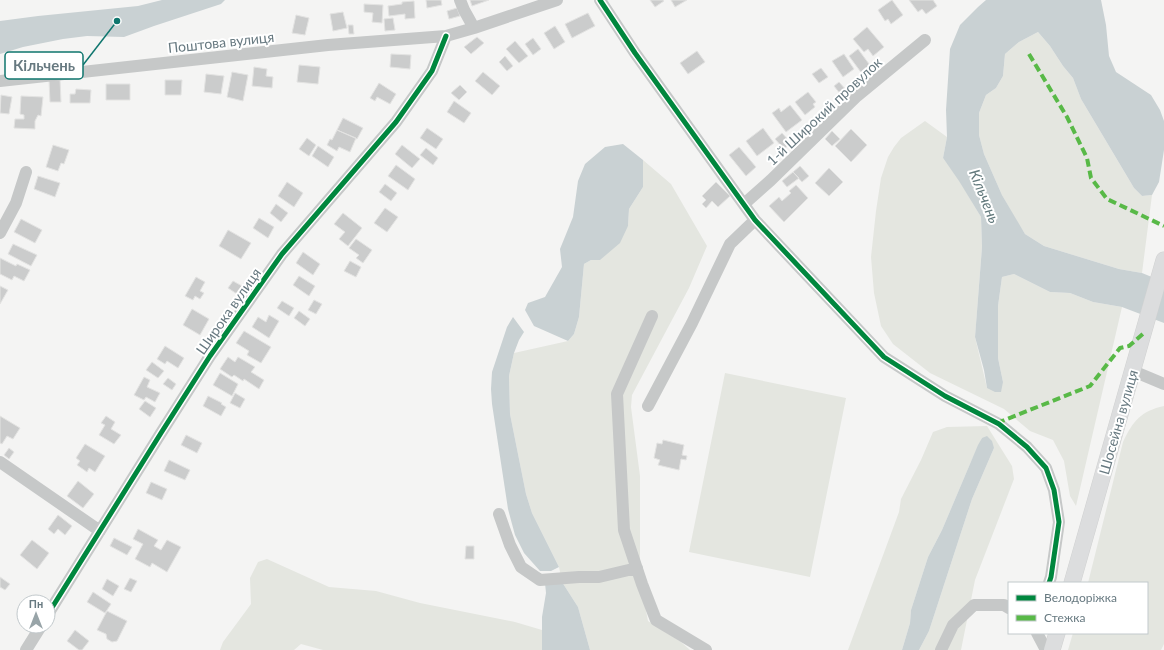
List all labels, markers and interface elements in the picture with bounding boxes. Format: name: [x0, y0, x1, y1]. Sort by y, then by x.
street label: Поштова вулиця: [167, 28, 275, 56]
callout: Кільчень: [5, 52, 83, 79]
street label: 1-й Широкий провулок: [763, 53, 886, 169]
text: Кільчень: [13, 56, 75, 74]
water label: Кільчень: [966, 166, 1004, 226]
street label: Широка вулиця: [192, 265, 264, 357]
street label: Шосейна вулиця: [1095, 368, 1141, 476]
legend: [1008, 582, 1148, 634]
text: Велодоріжка: [1044, 590, 1117, 605]
north arrow: [16, 594, 56, 634]
text: Пн: [29, 597, 43, 610]
text: Стежка: [1044, 610, 1086, 625]

